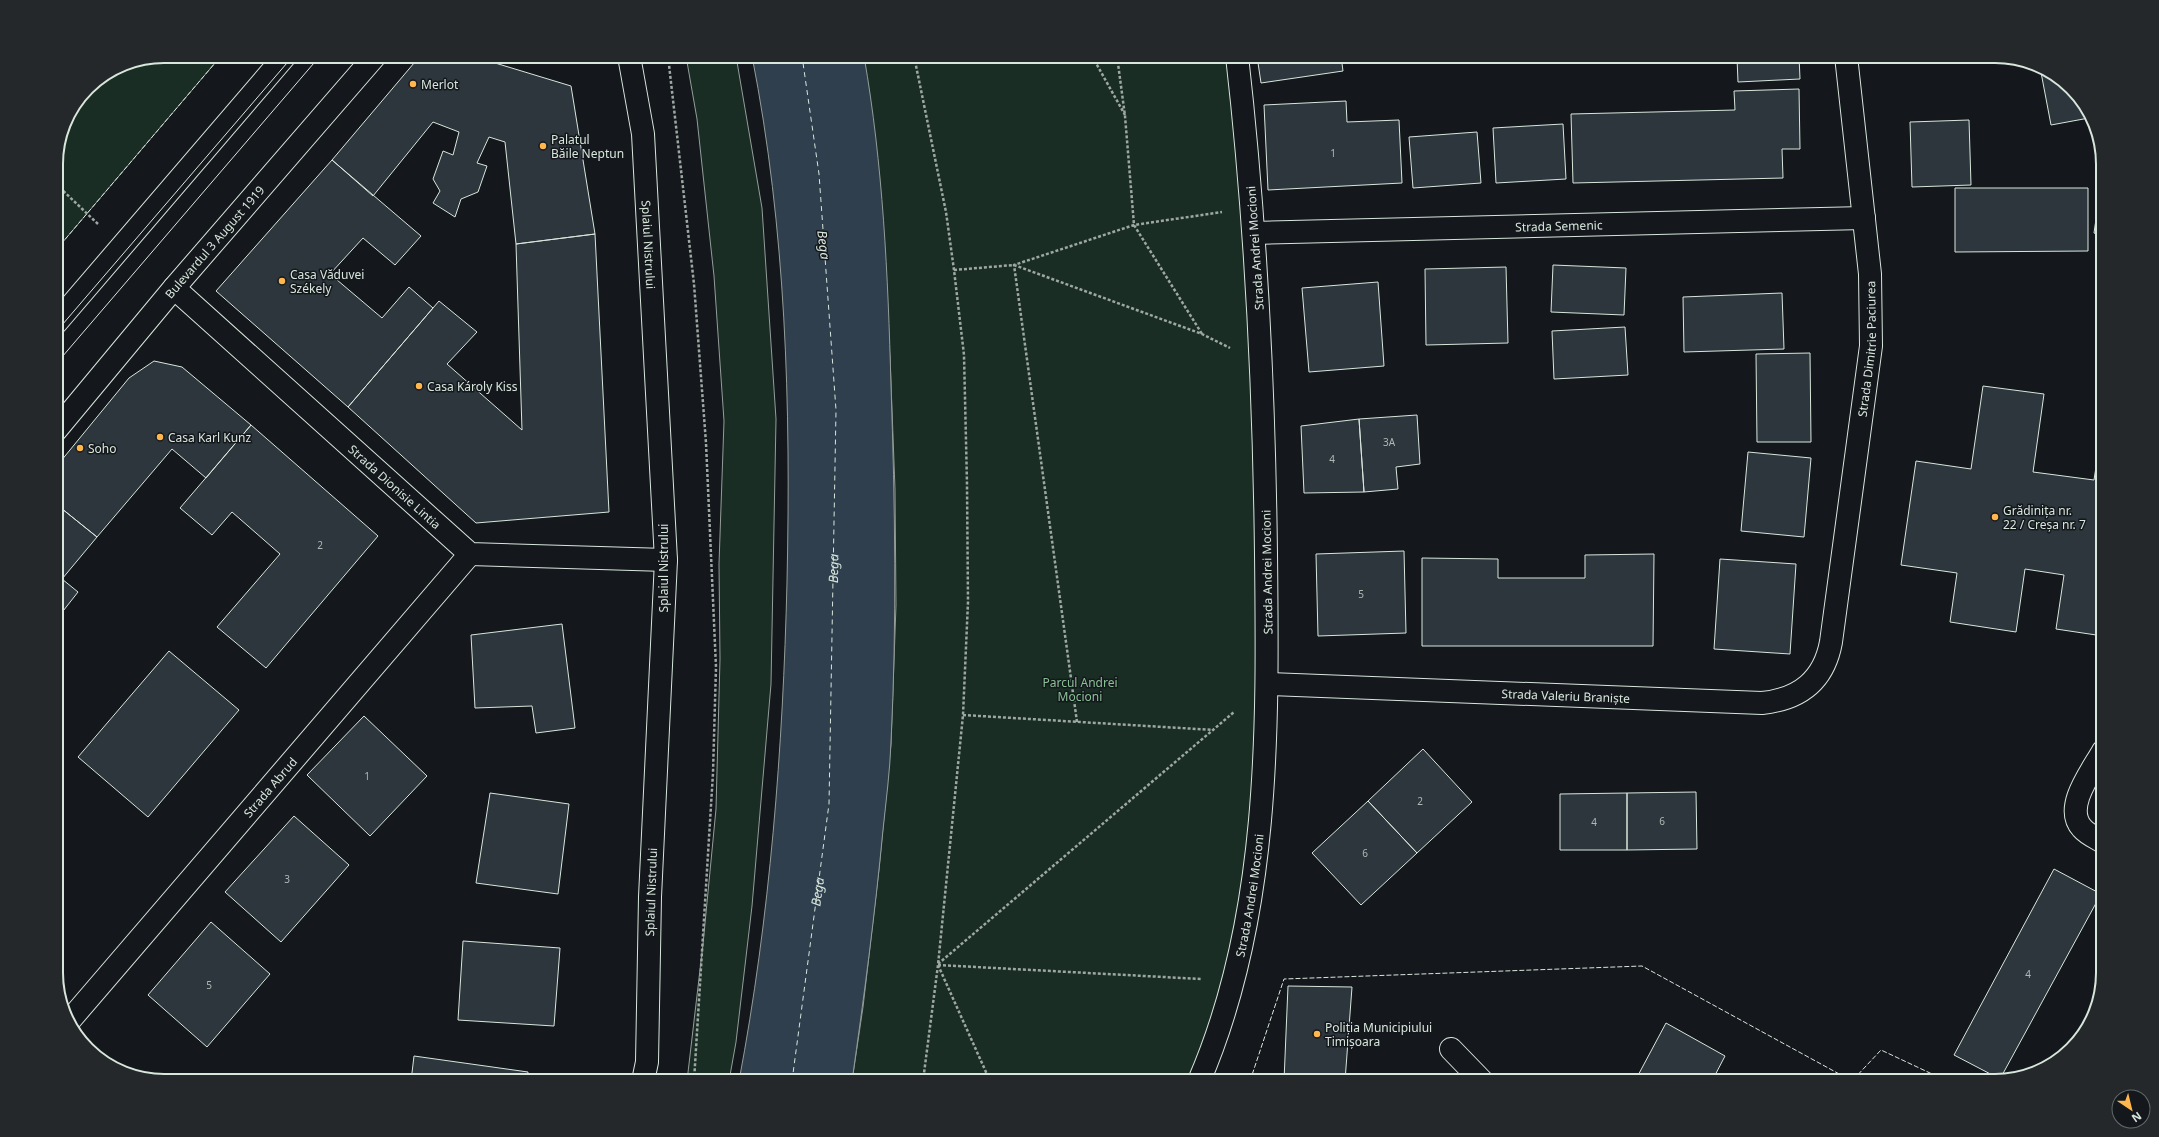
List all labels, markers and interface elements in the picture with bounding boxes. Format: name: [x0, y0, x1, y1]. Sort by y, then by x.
place label: Merlot: [421, 76, 459, 93]
marker: Merlot: [408, 79, 418, 89]
place label: Palatul Băile Neptun: [551, 131, 624, 162]
marker: Palatul Băile Neptun: [538, 141, 548, 151]
house number: 1: [1330, 146, 1336, 160]
street label: Bulevardul 3 August 1919: [161, 181, 268, 302]
street label: Strada Andrei Mocioni: [1242, 185, 1268, 311]
street label: Splaiul Nistrului: [638, 200, 660, 289]
street label: Strada Semenic: [1515, 216, 1603, 235]
water label: Bega: [813, 229, 835, 261]
place label: Casa Văduvei Székely: [290, 266, 364, 297]
marker: Casa Văduvei Székely: [277, 276, 287, 286]
street label: Strada Dimitrie Paciurea: [1853, 281, 1880, 418]
place label: Casa Károly Kiss: [427, 378, 518, 395]
marker: Casa Károly Kiss: [414, 381, 424, 391]
place label: Casa Karl Kunz: [168, 429, 252, 446]
marker: Casa Karl Kunz: [155, 432, 165, 442]
house number: 3A: [1383, 435, 1396, 449]
place label: Soho: [88, 440, 117, 457]
street label: Strada Dionisie Lintia: [345, 440, 445, 533]
marker: Soho: [75, 443, 85, 453]
house number: 4: [1329, 452, 1335, 466]
place label: Grădinița nr. 22 / Creșa nr. 7: [2003, 502, 2086, 533]
street label: Strada Andrei Mocioni: [1257, 510, 1277, 634]
marker: Grădinița nr. 22 / Creșa nr. 7: [1990, 512, 2000, 522]
street label: Splaiul Nistrului: [655, 524, 672, 612]
house number: 2: [317, 538, 323, 552]
water label: Bega: [824, 553, 842, 583]
house number: 5: [1358, 587, 1364, 601]
park label: Parcul Andrei Mocioni: [1042, 674, 1118, 705]
street label: Strada Valeriu Braniște: [1501, 684, 1631, 706]
street label: Strada Abrud: [239, 753, 301, 821]
house number: 1: [364, 769, 370, 783]
house number: 2: [1417, 794, 1423, 808]
house number: 6: [1659, 814, 1665, 828]
house number: 4: [1591, 815, 1597, 829]
street label: Strada Andrei Mocioni: [1231, 833, 1267, 959]
house number: 6: [1362, 846, 1368, 860]
street label: Splaiul Nistrului: [641, 847, 661, 937]
house number: 3: [284, 872, 290, 886]
water label: Bega: [806, 875, 828, 907]
house number: 4: [2025, 967, 2031, 981]
house number: 5: [206, 978, 212, 992]
place label: Poliția Municipiului Timișoara: [1325, 1019, 1432, 1050]
marker: Poliția Municipiului Timișoara: [1312, 1029, 1322, 1039]
north arrow: [2111, 1089, 2151, 1129]
text: N: [2129, 1109, 2145, 1126]

